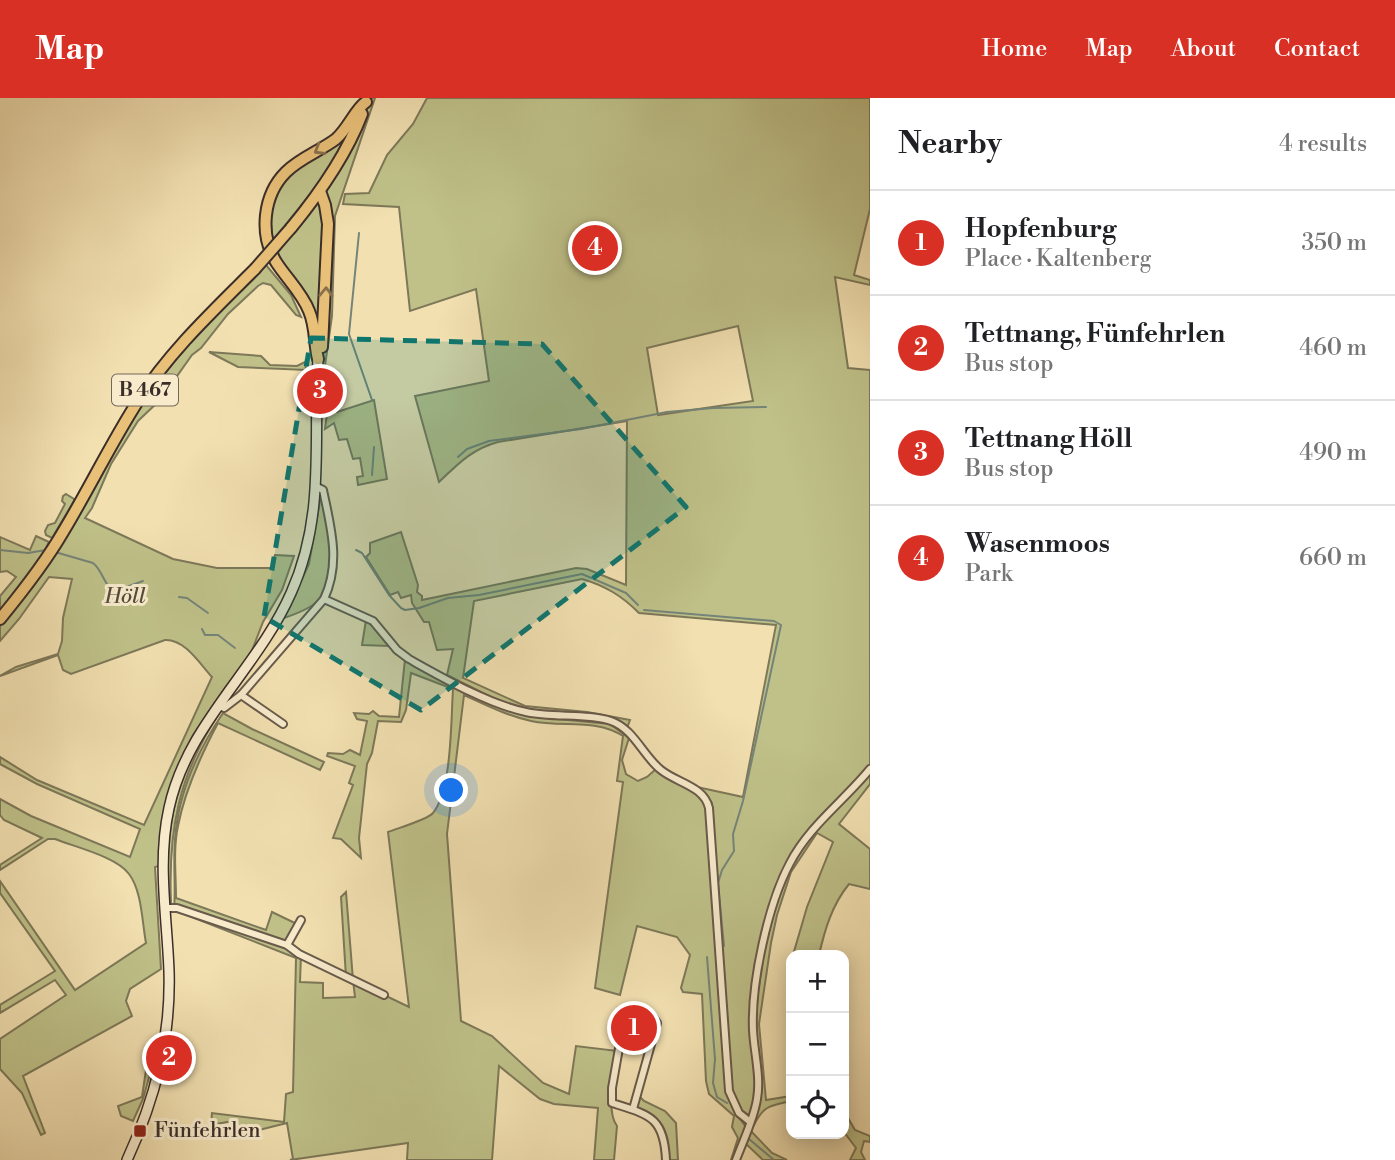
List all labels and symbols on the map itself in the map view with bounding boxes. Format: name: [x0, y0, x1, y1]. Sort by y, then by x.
one-way arrow: [314, 141, 327, 154]
pin: 4: [572, 222, 618, 274]
one-way arrow: [318, 286, 333, 297]
pin: 3: [297, 365, 343, 417]
road number: B 467: [112, 374, 178, 406]
park label: Höll: [103, 584, 146, 610]
your location: [434, 773, 468, 807]
pin: 1: [611, 1002, 657, 1054]
pin: 2: [146, 1032, 192, 1084]
place label: Fünfehrlen: [154, 1118, 261, 1144]
marker: Fünfehrlen: [132, 1123, 148, 1139]

